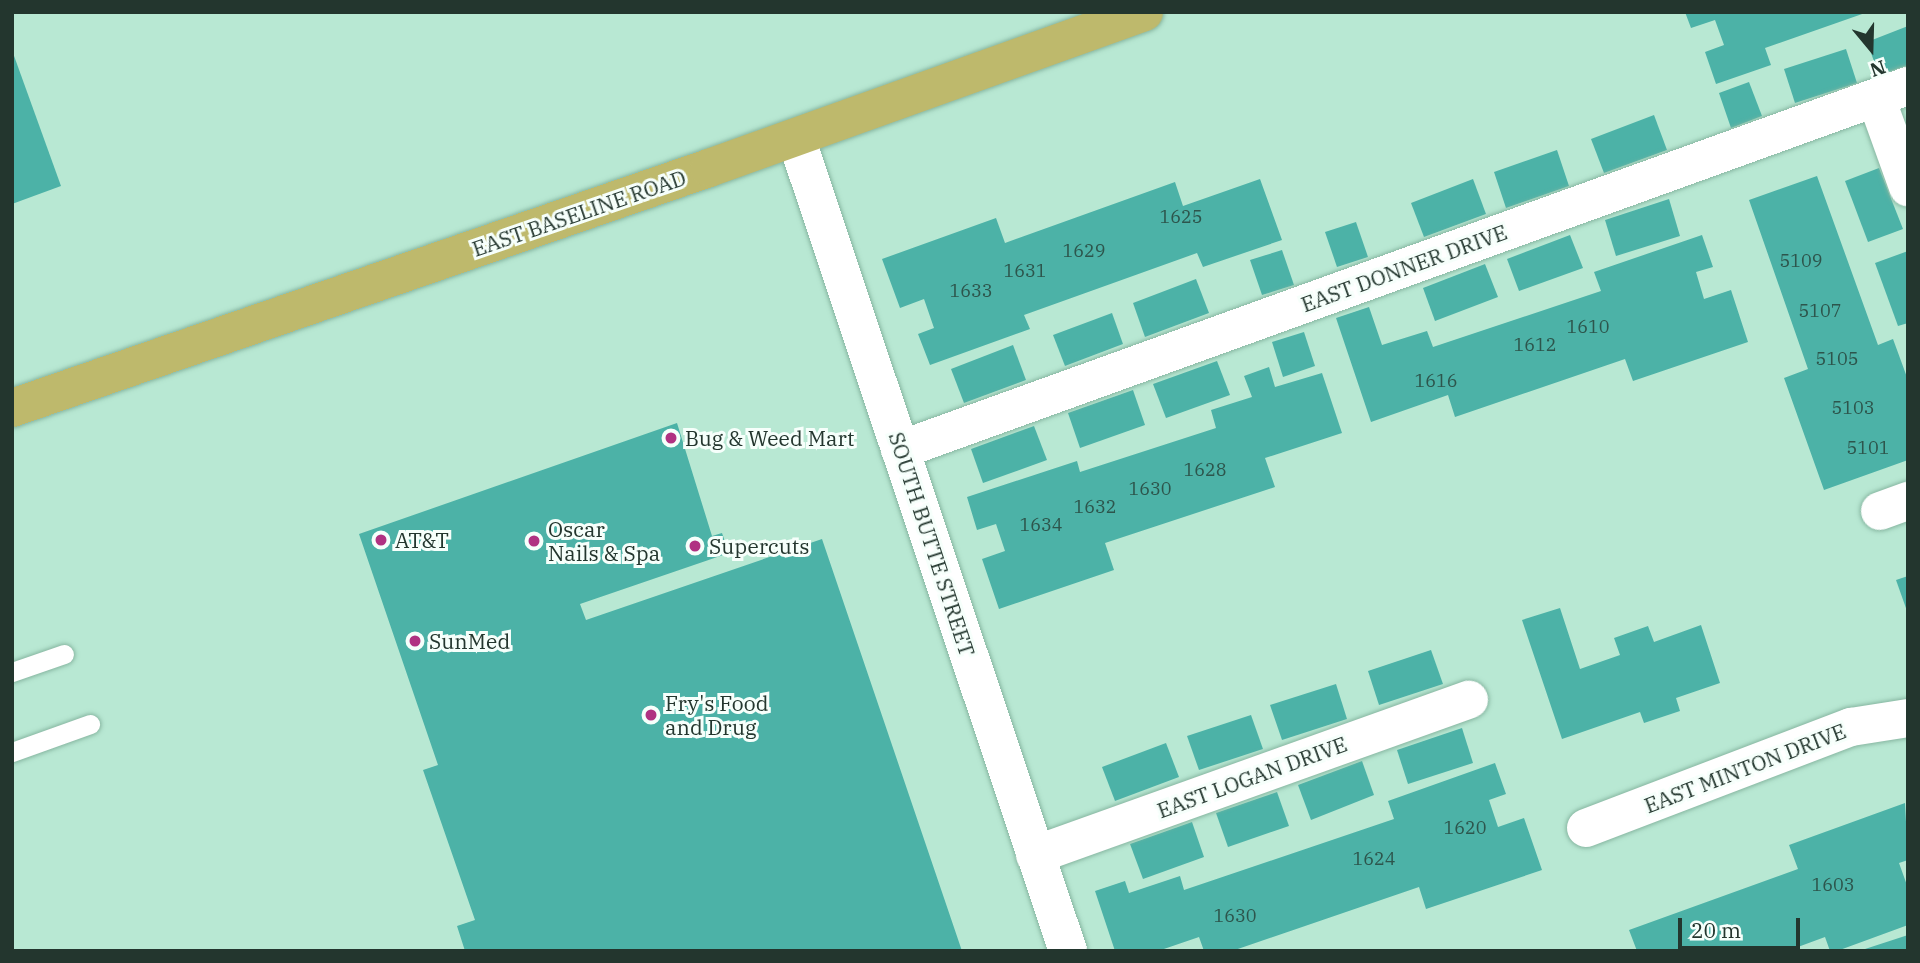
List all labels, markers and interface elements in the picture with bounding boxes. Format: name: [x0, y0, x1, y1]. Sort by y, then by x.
north arrow: [1836, 14, 1906, 84]
text: N: [1867, 55, 1889, 83]
street label: EAST BASELINE ROAD: [469, 165, 689, 261]
house number: 1625: [1159, 206, 1203, 228]
street label: EAST DONNER DRIVE: [1298, 219, 1510, 317]
house number: 1629: [1062, 240, 1106, 262]
house number: 5109: [1779, 250, 1823, 272]
house number: 1631: [1003, 260, 1047, 282]
house number: 1633: [949, 280, 993, 302]
house number: 5107: [1798, 300, 1842, 322]
house number: 1610: [1566, 316, 1610, 338]
house number: 1612: [1513, 334, 1557, 356]
house number: 5105: [1815, 348, 1859, 370]
house number: 1616: [1414, 370, 1458, 392]
house number: 5103: [1831, 397, 1875, 419]
place label: Bug & Weed Mart: [685, 425, 854, 451]
street label: SOUTH BUTTE STREET: [884, 429, 980, 659]
marker: Bug & Weed Mart: [663, 430, 679, 446]
house number: 5101: [1846, 437, 1890, 459]
house number: 1628: [1183, 459, 1227, 481]
house number: 1630: [1128, 478, 1172, 500]
house number: 1632: [1073, 496, 1117, 518]
house number: 1634: [1019, 514, 1063, 536]
place label: Oscar Nails & Spa: [548, 516, 660, 566]
place label: AT&T: [395, 527, 449, 553]
marker: AT&T: [373, 532, 389, 548]
marker: Oscar Nails & Spa: [526, 533, 542, 549]
place label: Supercuts: [709, 533, 809, 559]
marker: Supercuts: [687, 538, 703, 554]
place label: SunMed: [429, 628, 510, 654]
marker: SunMed: [407, 633, 423, 649]
place label: Fry's Food and Drug: [665, 690, 769, 740]
marker: Fry's Food and Drug: [643, 707, 659, 723]
street label: EAST MINTON DRIVE: [1641, 718, 1849, 818]
street label: EAST LOGAN DRIVE: [1154, 731, 1350, 823]
house number: 1620: [1443, 817, 1487, 839]
house number: 1624: [1352, 848, 1396, 870]
house number: 1603: [1811, 874, 1855, 896]
scale bar: [1682, 904, 1804, 948]
house number: 1630: [1213, 905, 1257, 927]
text: 20 m: [1691, 916, 1741, 944]

